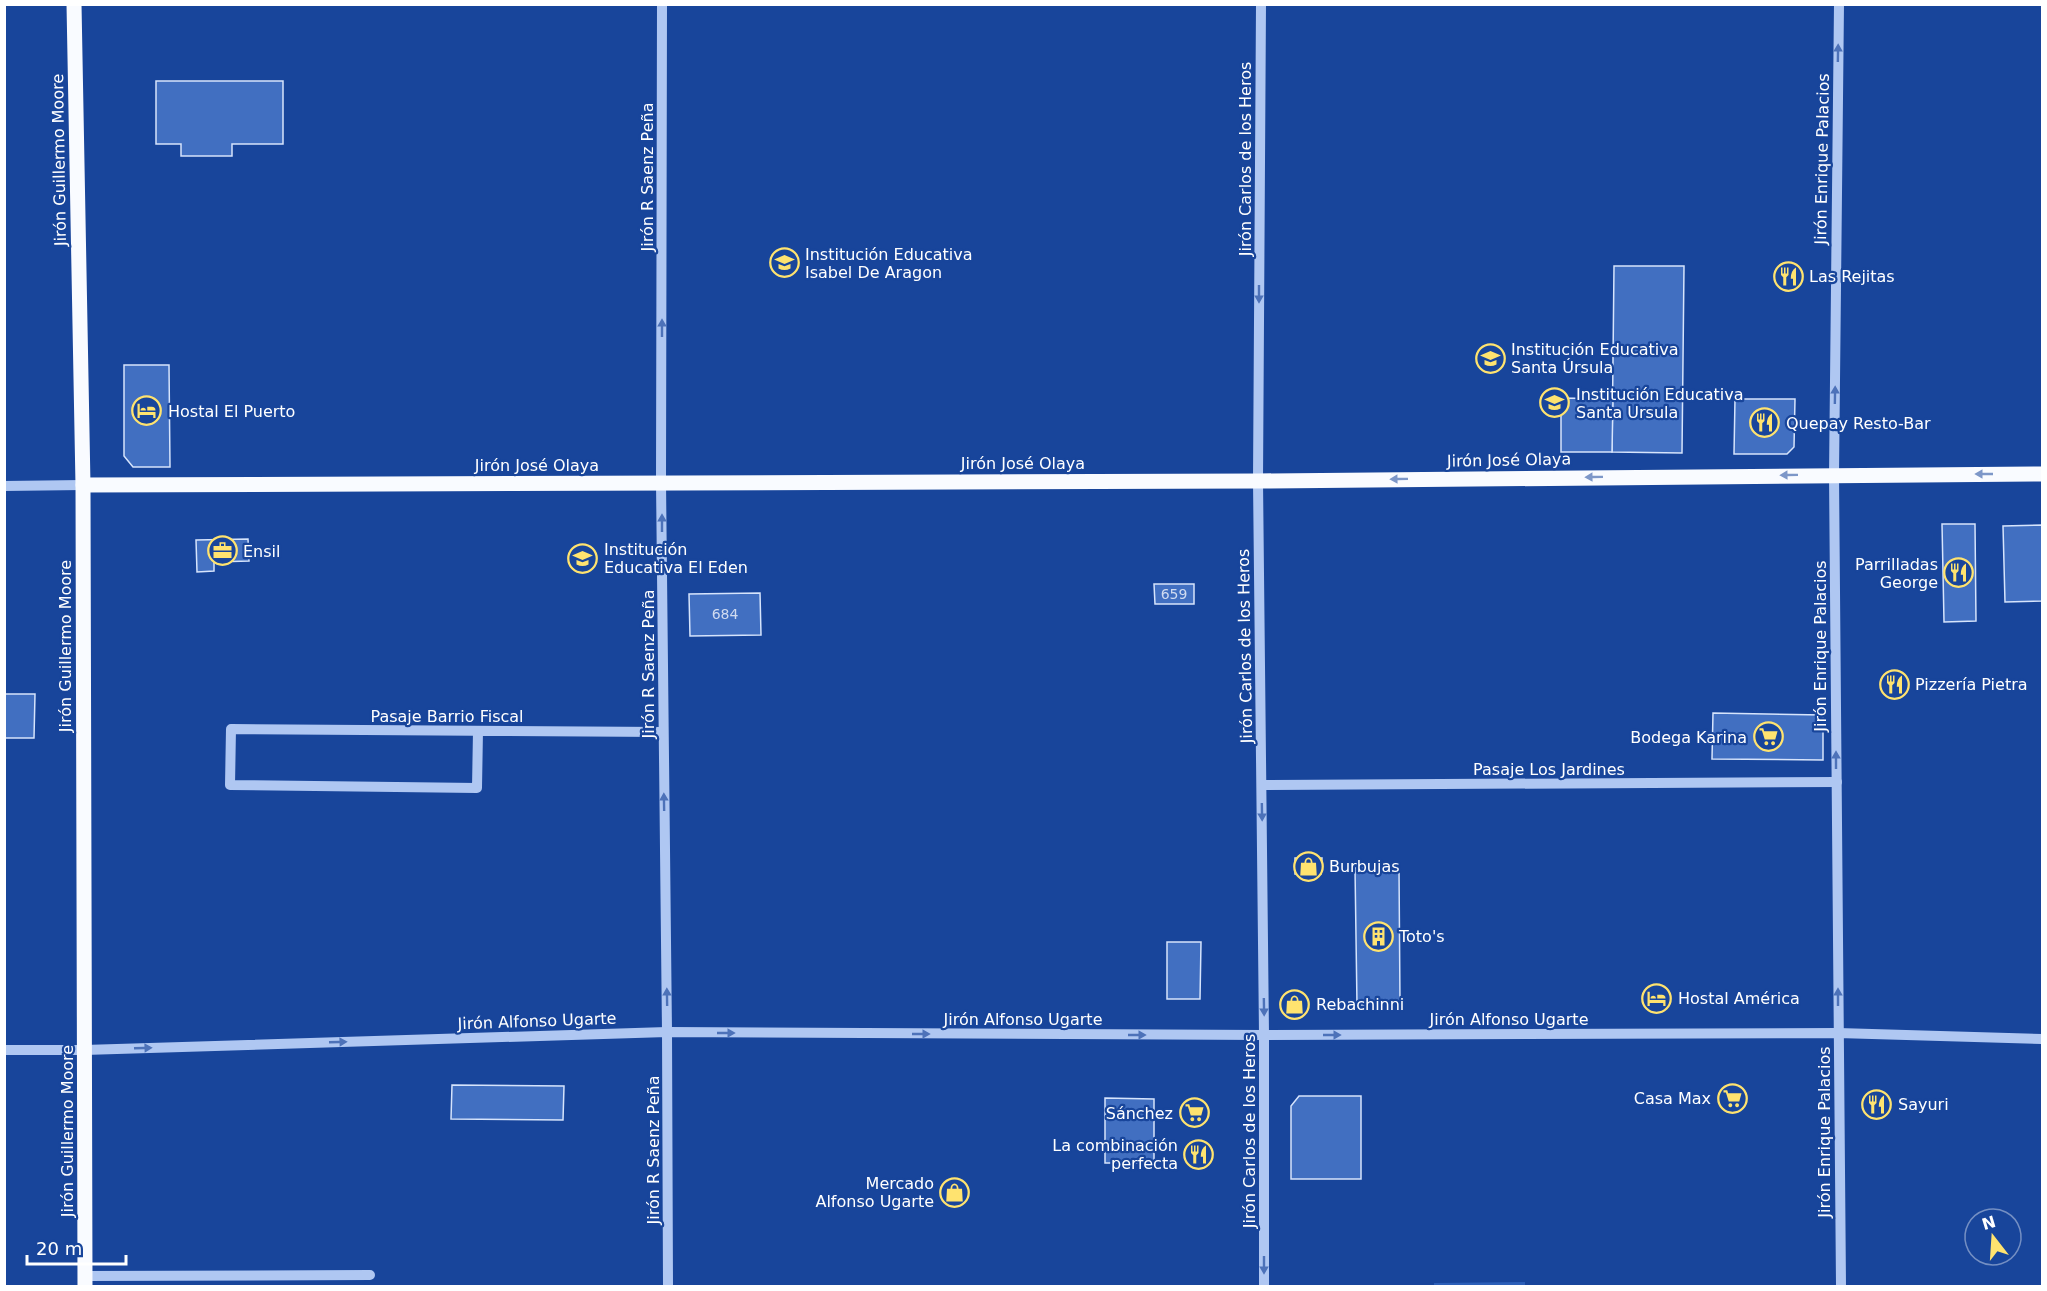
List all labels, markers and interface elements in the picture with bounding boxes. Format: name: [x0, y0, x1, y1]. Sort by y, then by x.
one-way arrow: [1833, 44, 1843, 63]
street label: Jirón Carlos de los Heros: [1236, 62, 1255, 257]
street label: Jirón Enrique Palacios: [1811, 73, 1833, 246]
street label: Jirón Guillermo Moore: [48, 74, 70, 247]
street label: Jirón R Saenz Peña: [638, 103, 657, 252]
place label: Institución Educativa Isabel De Aragon: [805, 245, 973, 282]
school or university icon: Institución Educativa Isabel De Aragon: [768, 247, 800, 279]
restaurant icon: Las Rejitas: [1772, 260, 1804, 292]
place label: Las Rejitas: [1809, 267, 1895, 286]
one-way arrow: [1254, 284, 1264, 303]
one-way arrow: [657, 319, 667, 338]
place label: Institución Educativa Santa Úrsula: [1511, 340, 1679, 377]
school or university icon: Institución Educativa Santa Úrsula: [1474, 342, 1506, 374]
place label: Institución Educativa Santa Ursula: [1576, 385, 1744, 422]
one-way arrow: [1830, 386, 1840, 405]
school or university icon: Institución Educativa Santa Ursula: [1539, 387, 1571, 419]
hotel icon: Hostal El Puerto: [131, 395, 163, 427]
place label: Hostal El Puerto: [168, 402, 295, 421]
restaurant icon: Quepay Resto-Bar: [1749, 407, 1781, 439]
place label: Quepay Resto-Bar: [1786, 414, 1931, 433]
street label: Jirón José Olaya: [1446, 449, 1571, 471]
street label: Jirón José Olaya: [960, 454, 1085, 473]
street label: Jirón José Olaya: [474, 456, 599, 475]
one-way arrow: [1975, 469, 1994, 479]
one-way arrow: [1780, 470, 1799, 480]
one-way arrow: [1585, 472, 1604, 482]
one-way arrow: [1390, 474, 1409, 484]
one-way arrow: [657, 514, 667, 533]
office icon: Ensil: [206, 535, 238, 567]
place label: Institución Educativa El Eden: [604, 540, 748, 577]
place label: Ensil: [243, 542, 280, 561]
school or university icon: Institución Educativa El Eden: [567, 542, 599, 574]
street label: Jirón Carlos de los Heros: [1234, 549, 1256, 744]
place label: Parrilladas George: [1855, 555, 1938, 592]
restaurant icon: Parrilladas George: [1943, 557, 1975, 589]
street label: Jirón Guillermo Moore: [56, 560, 75, 733]
street label: Jirón Enrique Palacios: [1811, 560, 1830, 733]
house number: 659: [1161, 586, 1187, 602]
street label: Jirón R Saenz Peña: [639, 590, 658, 739]
house number: 684: [712, 606, 738, 622]
restaurant icon: Pizzería Pietra: [1878, 668, 1910, 700]
place label: Pizzería Pietra: [1915, 675, 2028, 694]
street label: Pasaje Barrio Fiscal: [370, 707, 524, 726]
supermarket icon: Bodega Karina: [1752, 721, 1784, 753]
place label: Bodega Karina: [1630, 728, 1747, 747]
one-way arrow: [1831, 751, 1841, 770]
street label: Pasaje Los Jardines: [1473, 760, 1625, 779]
one-way arrow: [659, 793, 669, 812]
one-way arrow: [1257, 803, 1267, 822]
shop icon: Burbujas: [1292, 850, 1324, 882]
place label: Burbujas: [1329, 857, 1400, 876]
building icon: Toto's: [1362, 920, 1394, 952]
place label: Toto's: [1398, 927, 1445, 946]
hotel icon: Hostal América: [1641, 982, 1673, 1014]
one-way arrow: [662, 988, 672, 1007]
shop icon: Rebachinni: [1279, 988, 1311, 1020]
one-way arrow: [1833, 988, 1843, 1007]
place label: Hostal América: [1678, 989, 1800, 1008]
place label: Rebachinni: [1316, 995, 1404, 1014]
one-way arrow: [1259, 998, 1269, 1017]
street label: Jirón Alfonso Ugarte: [456, 1009, 617, 1033]
street label: Jirón Alfonso Ugarte: [943, 1010, 1102, 1029]
street label: Jirón Alfonso Ugarte: [1429, 1010, 1588, 1029]
one-way arrow: [716, 1028, 735, 1038]
one-way arrow: [911, 1029, 930, 1039]
one-way arrow: [1127, 1030, 1146, 1039]
one-way arrow: [1322, 1030, 1341, 1040]
street label: Jirón Carlos de los Heros: [1240, 1034, 1259, 1229]
one-way arrow: [328, 1037, 347, 1047]
one-way arrow: [133, 1043, 152, 1053]
street label: Jirón Guillermo Moore: [58, 1045, 77, 1218]
street label: Jirón Enrique Palacios: [1815, 1046, 1834, 1219]
street label: Jirón R Saenz Peña: [644, 1076, 663, 1225]
supermarket icon: Casa Max: [1716, 1082, 1748, 1114]
restaurant icon: Sayuri: [1861, 1088, 1893, 1120]
place label: Casa Max: [1634, 1089, 1711, 1108]
place label: Sayuri: [1898, 1095, 1949, 1114]
supermarket icon: Sánchez: [1178, 1097, 1210, 1129]
place label: Sánchez: [1106, 1104, 1173, 1123]
place label: La combinación perfecta: [1052, 1136, 1178, 1173]
restaurant icon: La combinación perfecta: [1183, 1138, 1215, 1170]
place label: Mercado Alfonso Ugarte: [815, 1174, 934, 1211]
shop icon: Mercado Alfonso Ugarte: [939, 1176, 971, 1208]
north arrow: [1963, 1207, 2023, 1267]
text: N: [1980, 1212, 1998, 1234]
scale bar: [27, 1228, 126, 1266]
text: 20 m: [36, 1238, 82, 1259]
one-way arrow: [1259, 1256, 1269, 1275]

